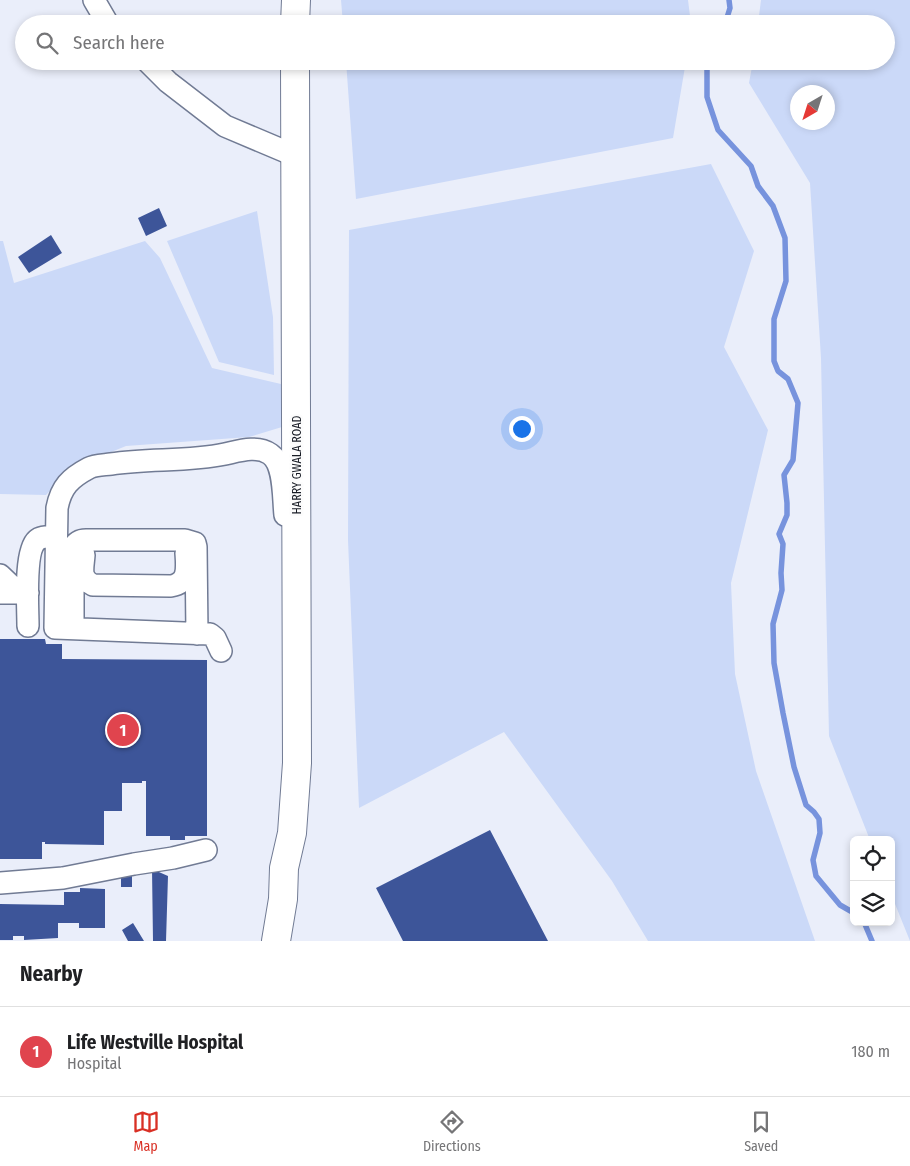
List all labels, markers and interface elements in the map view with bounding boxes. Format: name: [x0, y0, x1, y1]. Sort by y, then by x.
search box: [15, 15, 895, 70]
icon: search: [33, 29, 61, 57]
text: Search here: [73, 31, 165, 54]
north arrow: [790, 85, 835, 130]
street label: HARRY GWALA ROAD: [290, 416, 304, 514]
your location: [509, 416, 535, 442]
pin: 1: [107, 711, 139, 749]
map controls: [850, 836, 895, 926]
button: locate: [850, 836, 895, 881]
button: layers: [850, 881, 895, 926]
text: Nearby: [20, 961, 82, 987]
text: Life Westville Hospital: [67, 1031, 243, 1054]
text: 1: [33, 1042, 39, 1061]
text: 180 m: [851, 1042, 890, 1061]
text: Hospital: [67, 1054, 122, 1073]
tab: Map: [132, 1108, 160, 1155]
tab: Directions: [423, 1108, 481, 1155]
tab: Saved: [744, 1108, 778, 1155]

